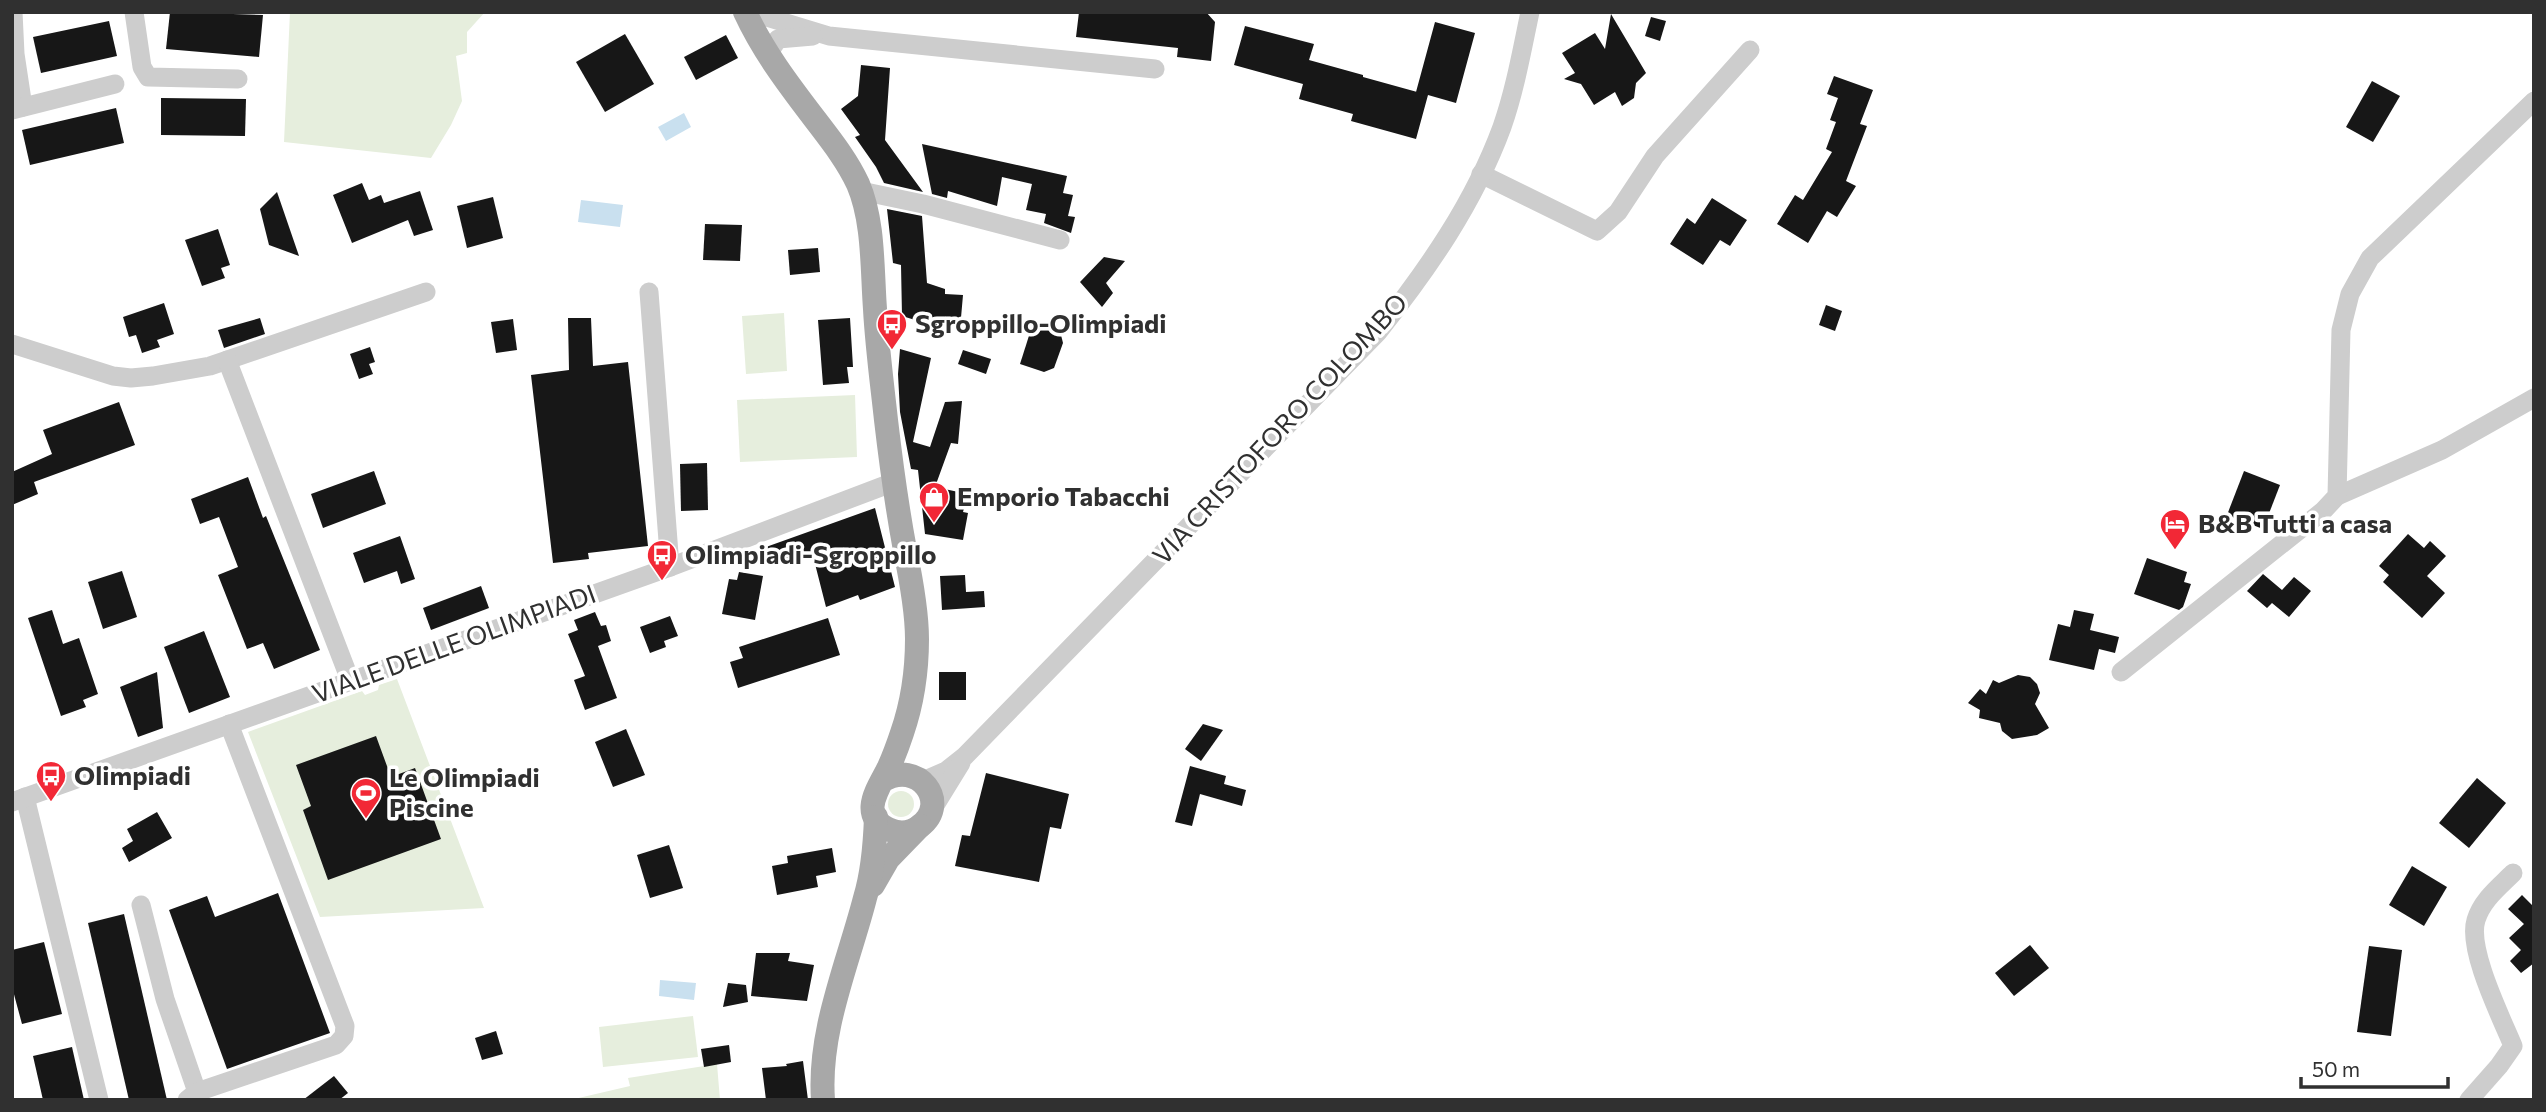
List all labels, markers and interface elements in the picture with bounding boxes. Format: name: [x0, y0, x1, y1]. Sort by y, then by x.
street label: VIA CRISTOFORO COLOMBO: [1145, 286, 1413, 570]
bus stop icon: Sgroppillo-Olimpiadi: [875, 307, 909, 351]
place label: Sgroppillo-Olimpiadi: [915, 307, 1167, 338]
shop icon: Emporio Tabacchi: [917, 480, 951, 524]
place label: Emporio Tabacchi: [957, 480, 1170, 511]
hotel icon: B&B Tutti a casa: [2158, 507, 2192, 551]
place label: B&B Tutti a casa: [2198, 507, 2392, 538]
bus stop icon: Olimpiadi-Sgroppillo: [645, 538, 679, 582]
place label: Olimpiadi-Sgroppillo: [685, 538, 937, 569]
street label: VIALE DELLE OLIMPIADI: [308, 577, 599, 708]
bus stop icon: Olimpiadi: [34, 759, 68, 803]
place label: Olimpiadi: [74, 759, 191, 790]
place label: Le Olimpiadi Piscine: [389, 761, 540, 822]
sports icon: Le Olimpiadi Piscine: [349, 776, 383, 820]
scale bar: [2301, 1046, 2448, 1090]
text: 50 m: [2312, 1056, 2360, 1081]

